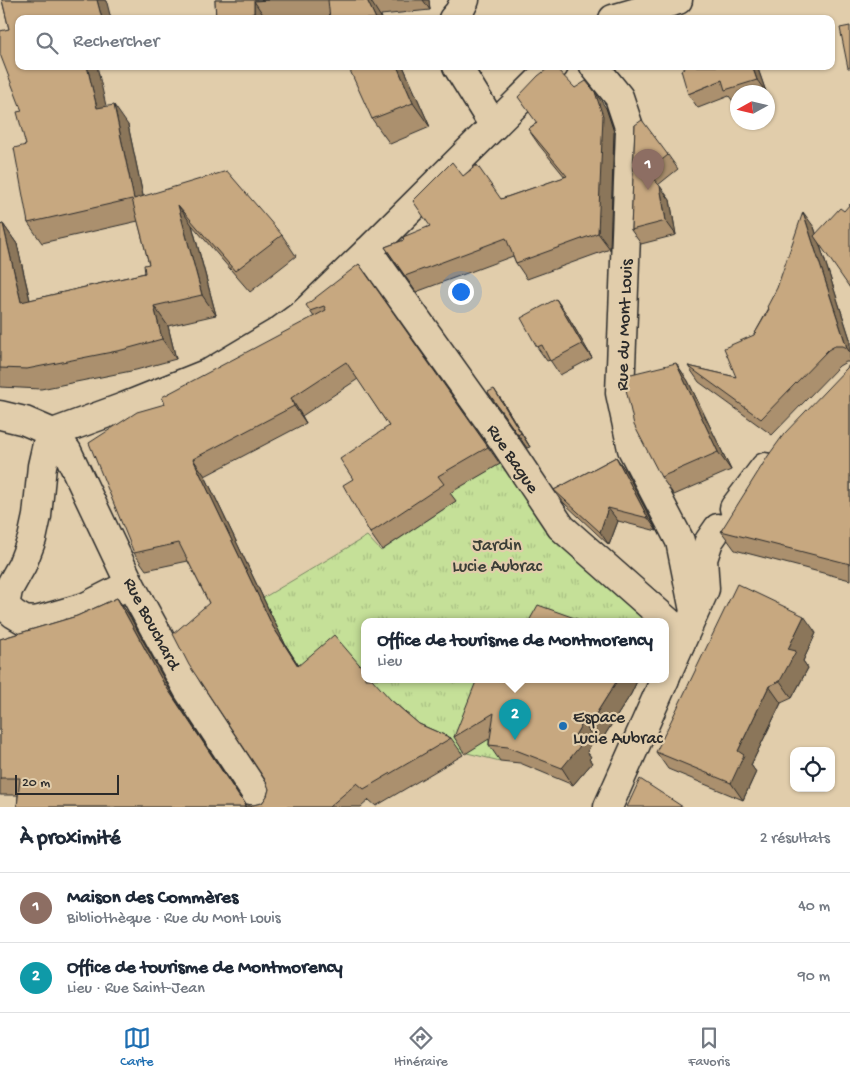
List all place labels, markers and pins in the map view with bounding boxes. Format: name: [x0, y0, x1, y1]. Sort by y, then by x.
pin: 1: [632, 149, 664, 190]
pin: 2: [499, 699, 531, 740]
place label: Espace Lucie Aubrac: [573, 708, 664, 750]
marker: Espace Lucie Aubrac: [557, 720, 569, 732]

